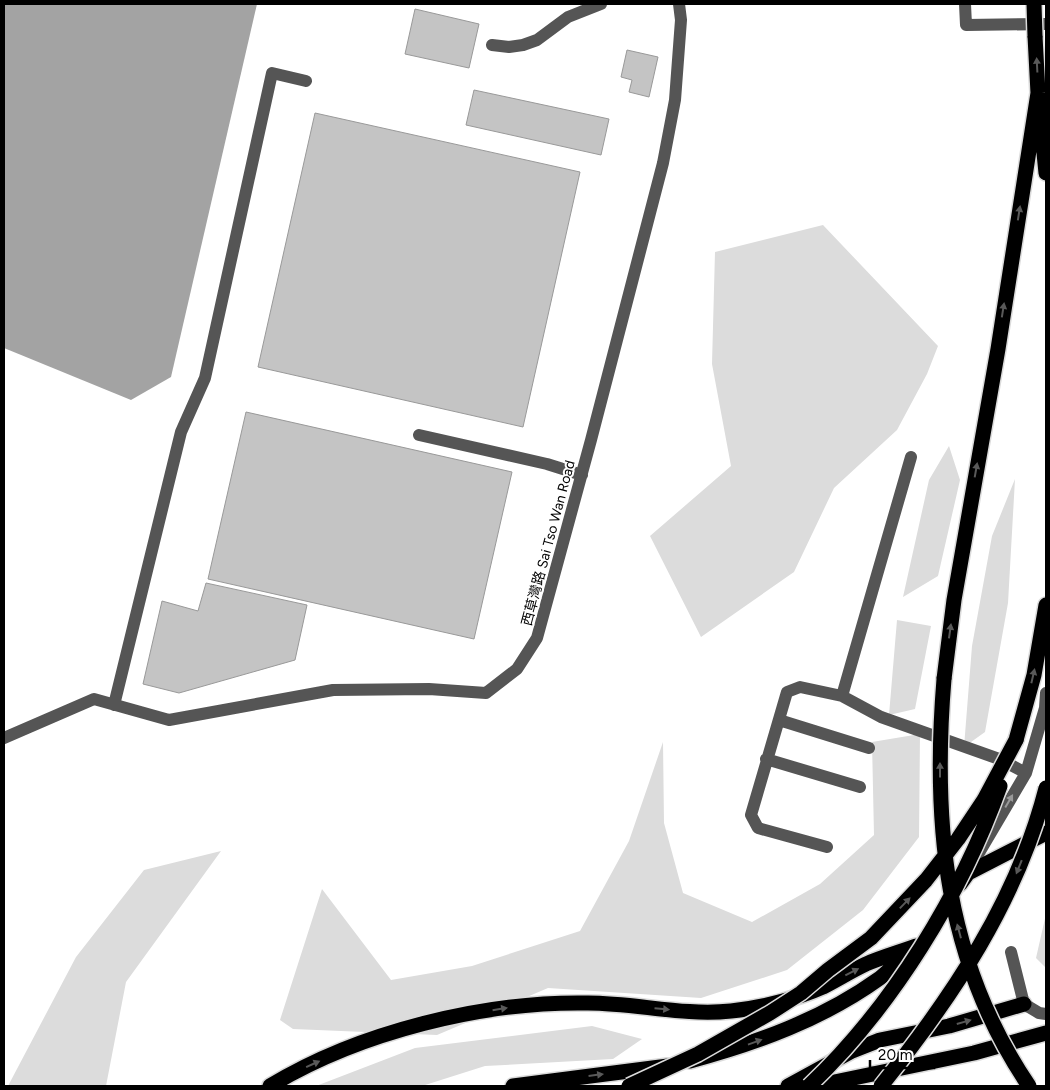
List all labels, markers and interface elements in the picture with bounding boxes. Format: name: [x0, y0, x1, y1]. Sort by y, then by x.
one-way arrow: [1032, 56, 1040, 72]
one-way arrow: [1015, 205, 1023, 221]
one-way arrow: [1000, 302, 1008, 318]
street label: 西草灣路 Sai Tso Wan Road: [518, 459, 579, 628]
one-way arrow: [972, 462, 980, 478]
one-way arrow: [946, 622, 954, 638]
one-way arrow: [1030, 668, 1038, 684]
one-way arrow: [936, 762, 944, 778]
one-way arrow: [1005, 794, 1014, 807]
one-way arrow: [1014, 860, 1022, 874]
one-way arrow: [899, 897, 911, 909]
one-way arrow: [955, 923, 963, 939]
one-way arrow: [845, 968, 859, 976]
one-way arrow: [492, 1005, 508, 1013]
one-way arrow: [654, 1006, 670, 1014]
one-way arrow: [956, 1017, 971, 1025]
one-way arrow: [747, 1038, 762, 1045]
scale bar: [870, 1038, 934, 1070]
text: 20 m: [878, 1046, 912, 1064]
one-way arrow: [306, 1059, 320, 1067]
one-way arrow: [588, 1071, 604, 1079]

